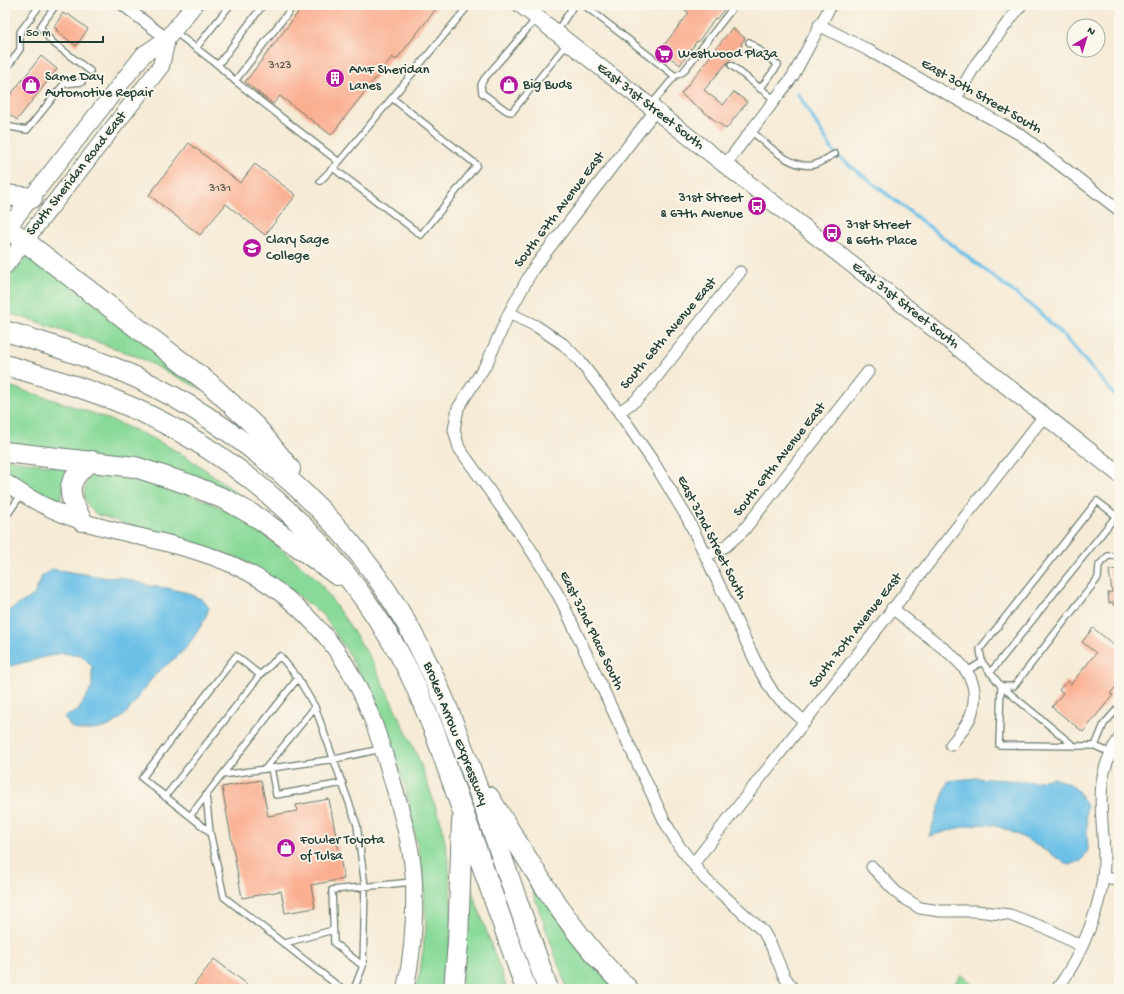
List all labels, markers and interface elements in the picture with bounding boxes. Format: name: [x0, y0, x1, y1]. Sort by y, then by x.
scale bar: [20, 18, 103, 44]
north arrow: [1066, 18, 1106, 58]
text: N: [1084, 25, 1097, 39]
text: 50 m: [26, 27, 51, 41]
supermarket icon: Westwood Plaza: [653, 43, 675, 65]
place label: Westwood Plaza: [678, 46, 779, 63]
street label: East 30th Street South: [918, 55, 1045, 139]
house number: 3123: [267, 59, 292, 73]
street label: East 31st Street South: [593, 60, 708, 155]
place label: AMF Sheridan Lanes: [349, 62, 430, 95]
building icon: AMF Sheridan Lanes: [324, 67, 346, 89]
place label: Same Day Automotive Repair: [45, 69, 154, 102]
shop icon: Same Day Automotive Repair: [20, 74, 42, 96]
shop icon: Big Buds: [498, 74, 520, 96]
place label: Big Buds: [522, 77, 572, 94]
street label: South Sheridan Road East: [23, 107, 132, 240]
street label: South 67th Avenue East: [511, 148, 610, 271]
house number: 3131: [208, 182, 231, 196]
place label: 31st Street & 67th Avenue: [660, 190, 744, 223]
bus stop icon: 31st Street & 67th Avenue: [746, 195, 768, 217]
place label: 31st Street & 66th Place: [845, 217, 918, 250]
bus stop icon: 31st Street & 66th Place: [821, 222, 843, 244]
place label: Clary Sage College: [266, 232, 330, 265]
school or university icon: Clary Sage College: [241, 237, 263, 259]
street label: East 31st Street South: [848, 259, 963, 354]
street label: South 68th Avenue East: [617, 274, 722, 393]
street label: South 69th Avenue East: [730, 398, 831, 521]
street label: East 32nd Street South: [672, 473, 750, 603]
street label: East 32nd Place South: [555, 569, 627, 694]
street label: South 70th Avenue East: [806, 569, 907, 692]
street label: Broken Arrow Expressway: [418, 659, 492, 808]
place label: Fowler Toyota of Tulsa: [299, 832, 385, 865]
shop icon: Fowler Toyota of Tulsa: [275, 837, 297, 859]

